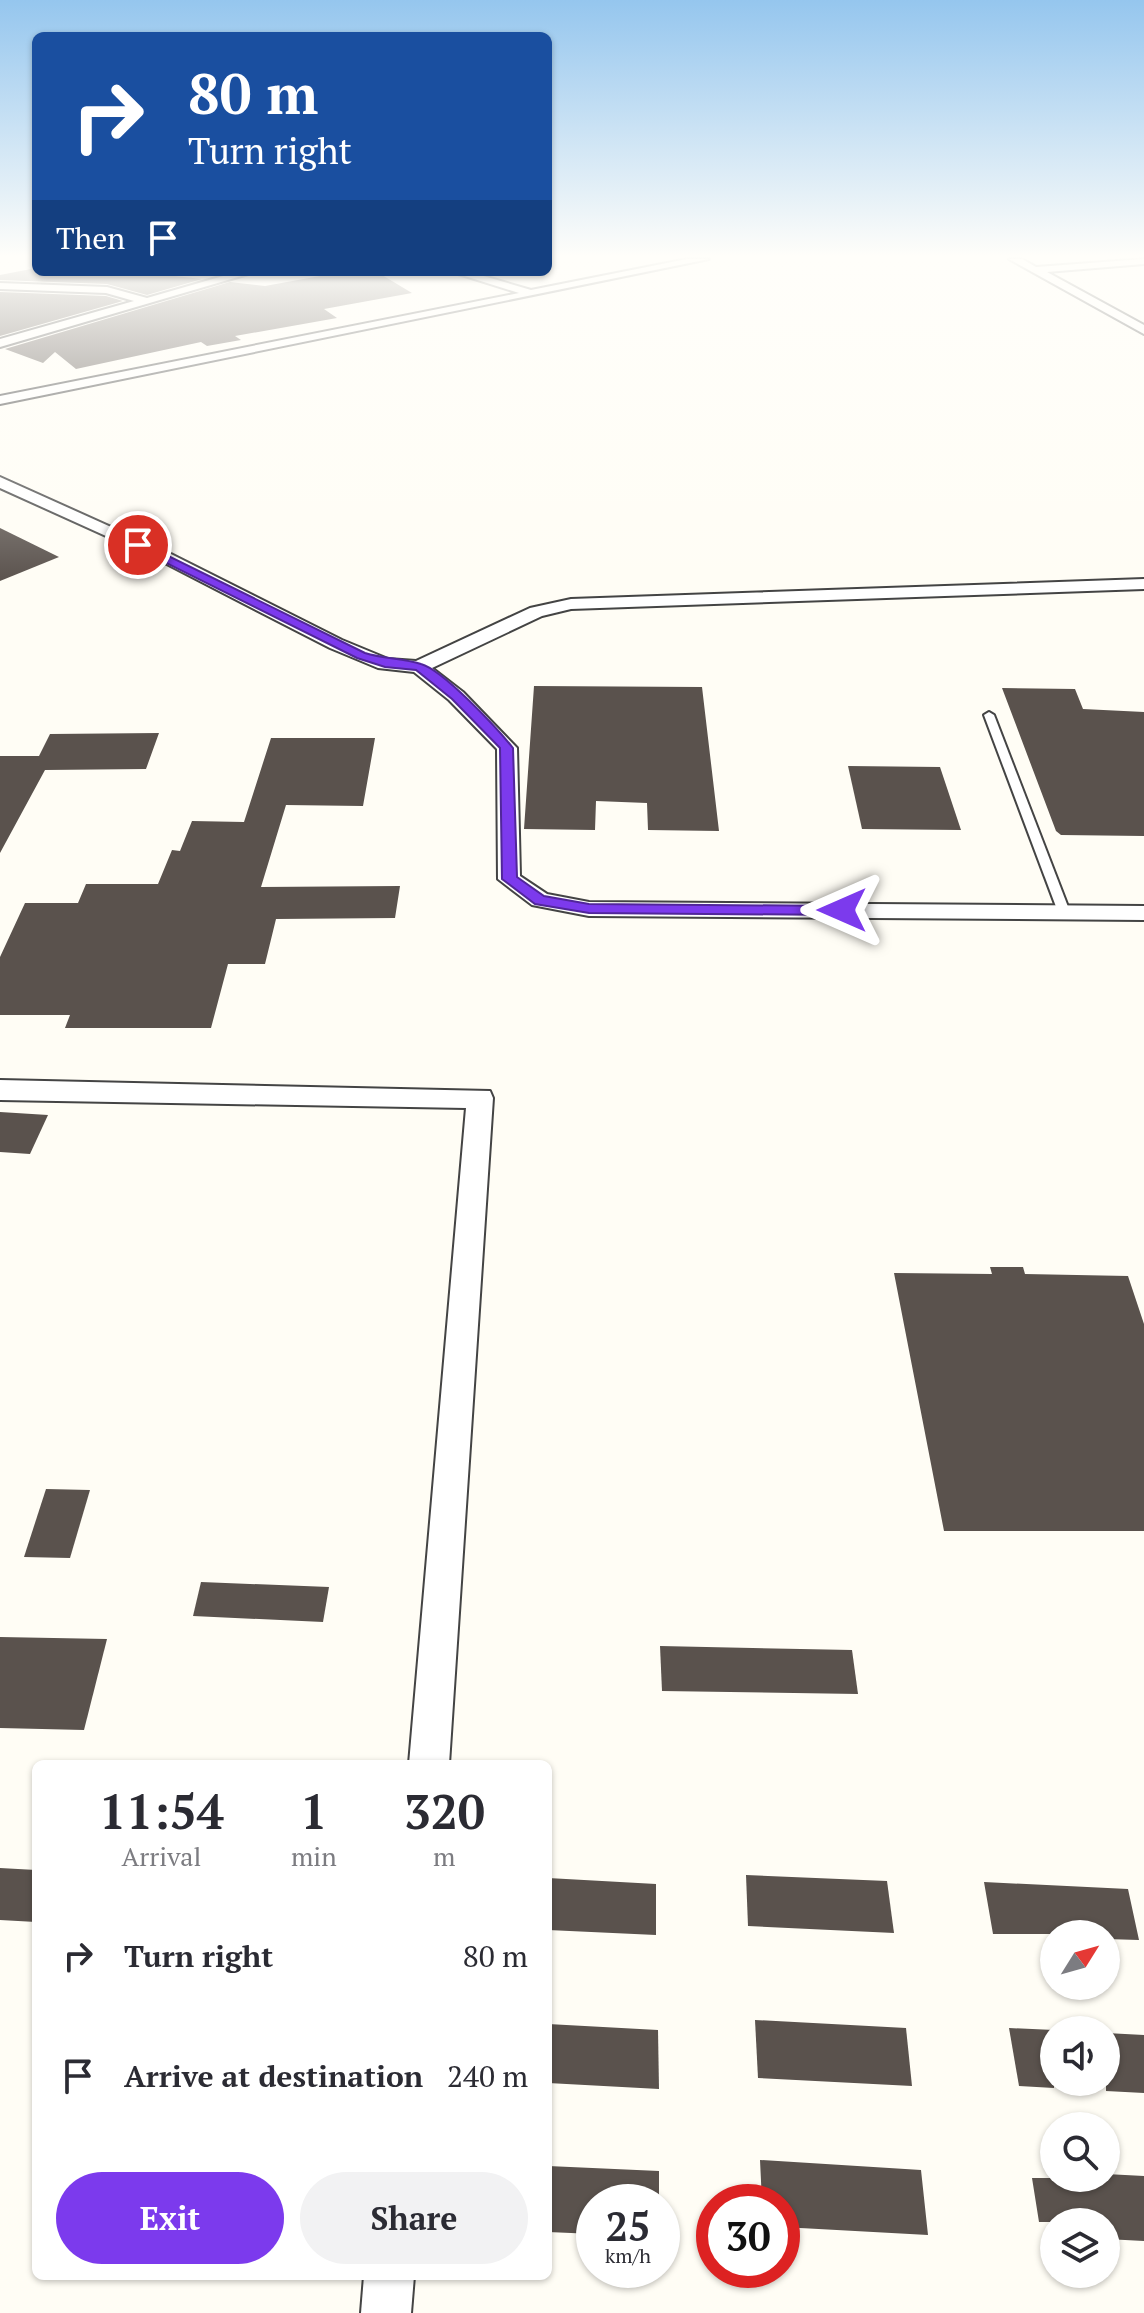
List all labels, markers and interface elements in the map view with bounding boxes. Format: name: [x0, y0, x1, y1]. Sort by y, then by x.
text: 80 m: [188, 56, 318, 130]
icon: right: [56, 64, 160, 168]
text: Turn right: [188, 127, 352, 174]
icon: arrive: [141, 216, 185, 260]
text: Then: [56, 218, 125, 258]
pin: [104, 511, 172, 579]
icon: arrive: [116, 523, 160, 567]
position arrow: [800, 868, 884, 952]
text: 11:54: [99, 1779, 224, 1843]
text: 1: [300, 1779, 327, 1843]
text: 320: [404, 1779, 485, 1843]
text: Arrival: [122, 1839, 201, 1873]
text: min: [291, 1839, 337, 1873]
text: m: [433, 1839, 456, 1873]
north arrow: [1040, 1920, 1120, 2000]
map controls: [1040, 1920, 1120, 2288]
icon: right: [56, 1934, 100, 1978]
text: Turn right: [124, 1936, 273, 1976]
text: 80 m: [463, 1936, 528, 1976]
button: sound: [1040, 2016, 1120, 2096]
icon: arrive: [56, 2054, 100, 2098]
text: Arrive at destination: [124, 2056, 423, 2096]
text: 240 m: [447, 2056, 528, 2096]
button: search: [1040, 2112, 1120, 2192]
button: Exit: [56, 2172, 284, 2264]
button: Share: [300, 2172, 528, 2264]
speed limit sign: 30: [696, 2184, 800, 2288]
text: 25: [605, 2199, 651, 2252]
button: layers: [1040, 2208, 1120, 2288]
text: km/h: [605, 2242, 651, 2269]

